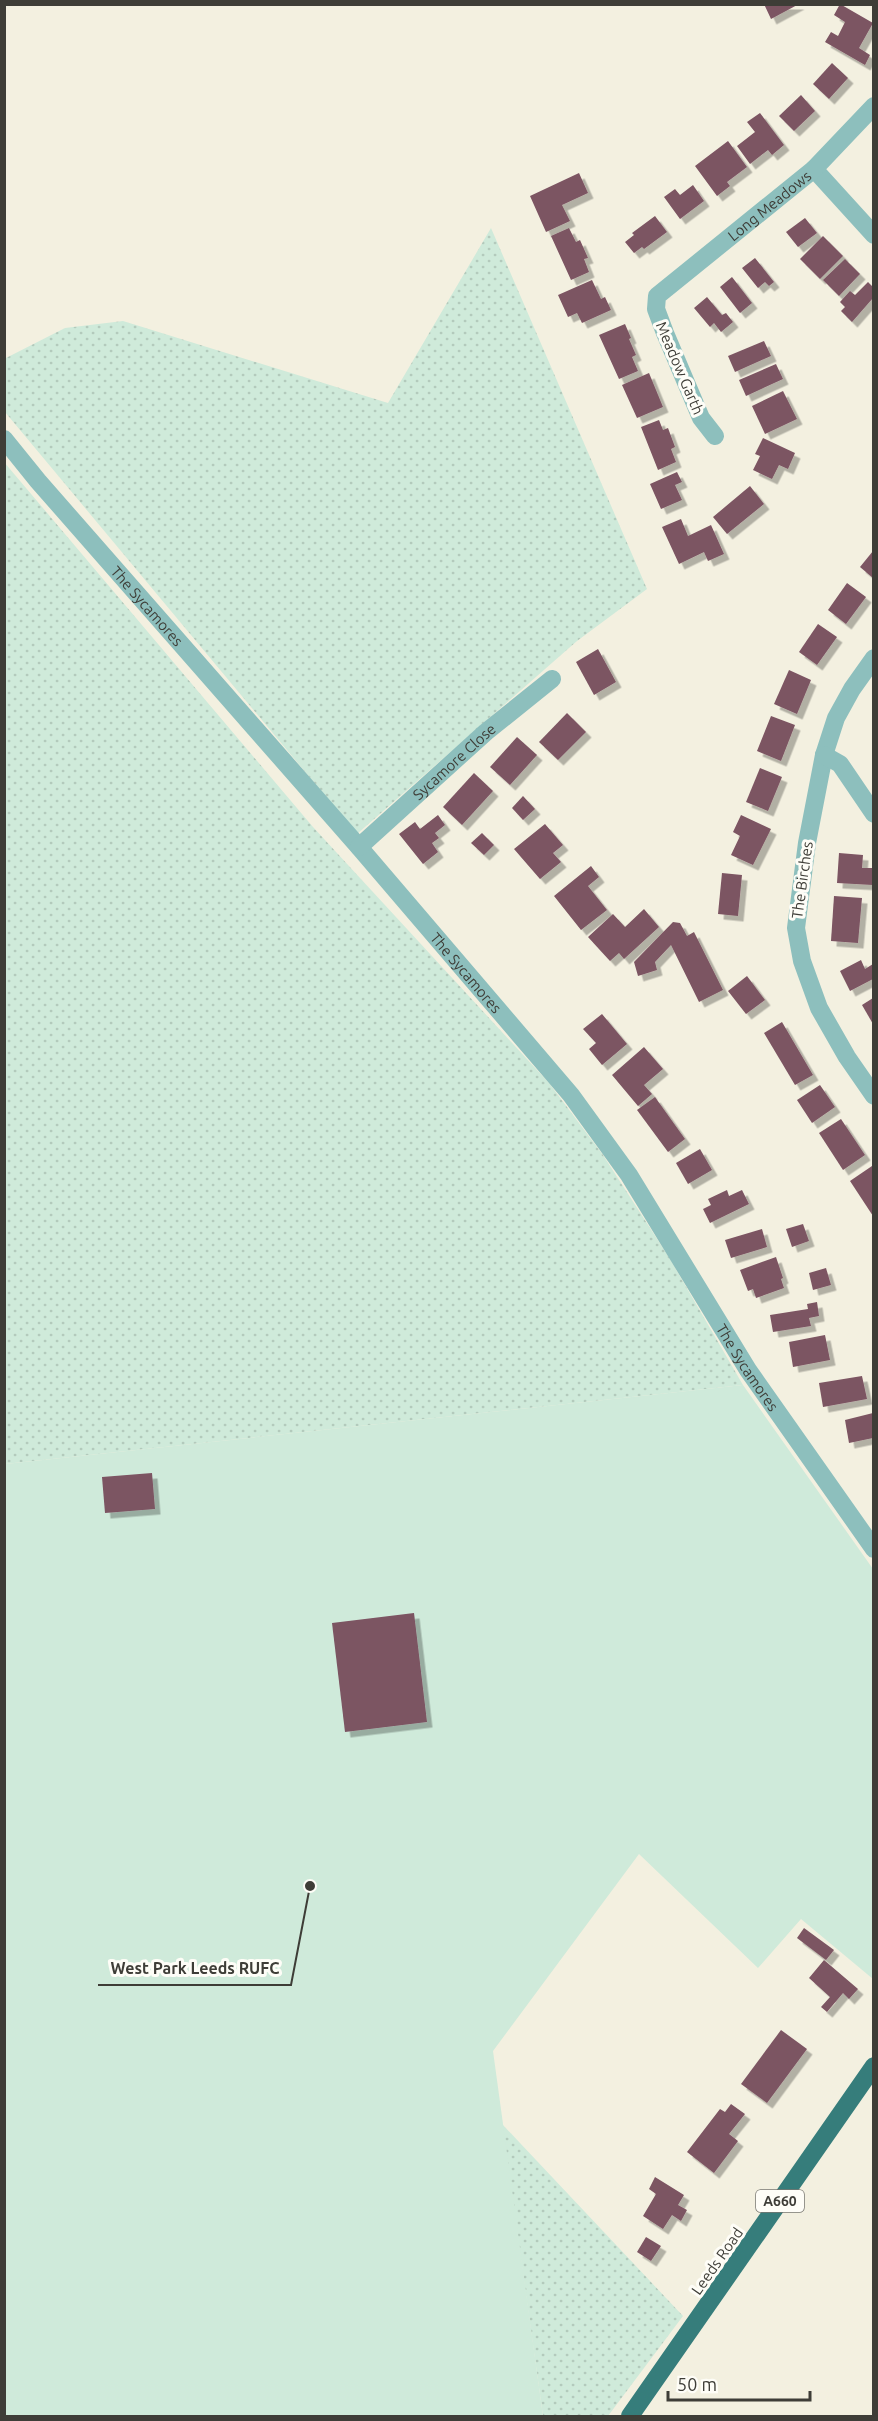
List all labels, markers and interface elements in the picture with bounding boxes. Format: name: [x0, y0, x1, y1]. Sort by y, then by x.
street label: Long Meadows: [724, 167, 814, 244]
street label: Meadow Garth: [653, 319, 707, 417]
street label: The Sycamores: [108, 562, 187, 649]
street label: Sycamore Close: [409, 720, 499, 803]
street label: The Birches: [788, 840, 816, 920]
street label: The Sycamores: [427, 929, 505, 1016]
street label: The Sycamores: [713, 1321, 782, 1414]
callout: West Park Leeds RUFC: [98, 1951, 291, 1985]
text: West Park Leeds RUFC: [111, 1959, 279, 1977]
road number: A660: [756, 2190, 804, 2212]
street label: Leeds Road: [688, 2224, 746, 2298]
scale bar: [668, 2364, 810, 2402]
text: 50 m: [677, 2374, 717, 2394]

